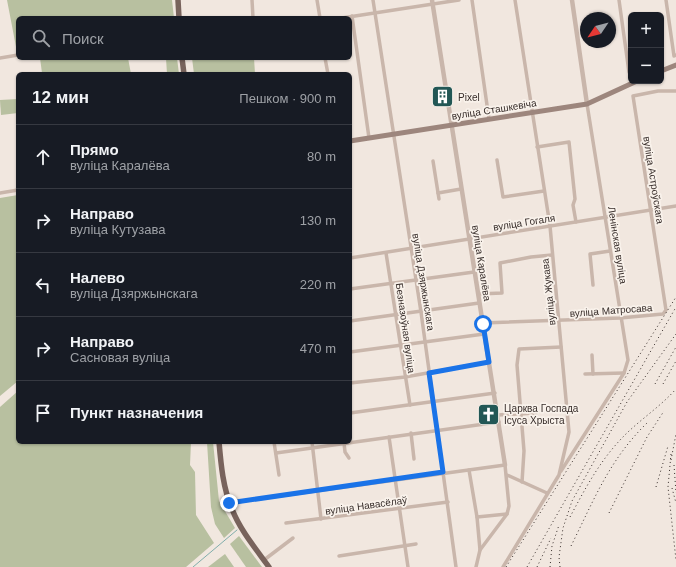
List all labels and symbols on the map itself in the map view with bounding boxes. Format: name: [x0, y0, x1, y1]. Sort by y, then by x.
north arrow: [580, 12, 616, 48]
building icon: Pixel: [429, 84, 455, 110]
place label: Pixel: [458, 92, 480, 103]
street label: вуліца Сташкевіча: [451, 97, 538, 122]
street label: вуліца Астроўскага: [641, 136, 666, 225]
street label: Ленінская вуліца: [606, 206, 629, 285]
street label: вуліца Гогаля: [492, 212, 556, 233]
street label: вуліца Каралёва: [470, 224, 493, 302]
street label: вуліца Дзяржынскага: [410, 233, 437, 332]
street label: вуліца Жукава: [539, 258, 557, 326]
street label: Безназоўная вуліца: [394, 282, 417, 374]
street label: вуліца Матросава: [569, 302, 653, 319]
route start: [474, 315, 492, 333]
church icon: Царква Госпада Ісуса Хрыста: [476, 401, 502, 427]
place label: Царква Госпада Ісуса Хрыста: [504, 403, 579, 426]
route end: [220, 494, 238, 512]
street label: вуліца Навасёлаў: [324, 494, 408, 517]

